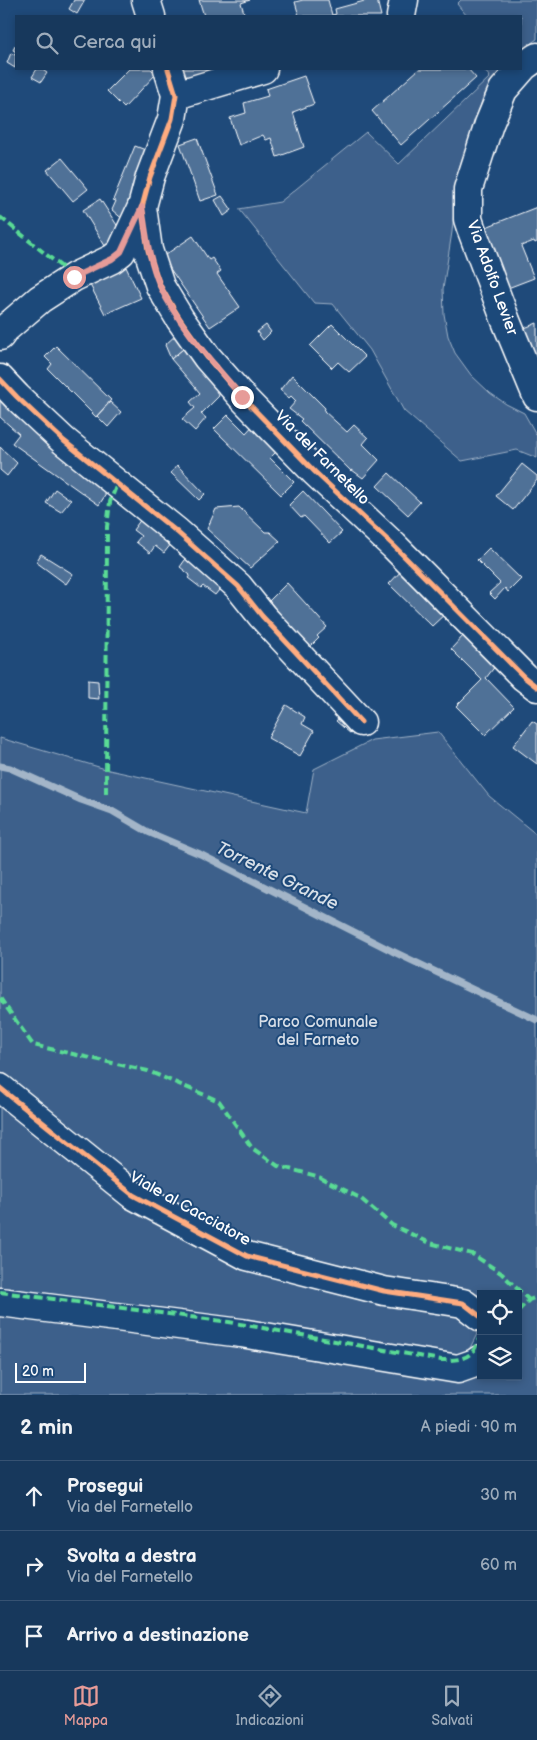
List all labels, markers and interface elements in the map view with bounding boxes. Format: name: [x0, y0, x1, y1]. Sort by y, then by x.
search box: [15, 15, 522, 70]
icon: search: [33, 29, 61, 57]
text: Cerca qui: [73, 31, 156, 54]
street label: Via Adolfo Levier: [462, 218, 522, 338]
route start: [63, 266, 86, 289]
route end: [231, 386, 254, 409]
street label: Via del Farnetello: [271, 407, 373, 509]
water label: Torrente Grande: [212, 837, 342, 915]
park label: Parco Comunale del Farneto: [258, 1013, 378, 1050]
street label: Viale al Cacciatore: [126, 1168, 254, 1250]
map controls: [477, 1290, 522, 1380]
button: locate: [477, 1290, 522, 1335]
button: layers: [477, 1335, 522, 1380]
scale bar: [15, 1360, 86, 1383]
text: 20 m: [22, 1363, 54, 1380]
text: 2 min: [20, 1415, 73, 1440]
text: A piedi · 90 m: [421, 1418, 517, 1437]
text: Prosegui: [67, 1475, 143, 1498]
icon: ahead: [20, 1482, 48, 1510]
text: 30 m: [480, 1486, 517, 1505]
text: Via del Farnetello: [67, 1498, 193, 1517]
text: Svolta a destra: [67, 1545, 197, 1568]
icon: right: [20, 1552, 48, 1580]
text: 60 m: [480, 1556, 517, 1575]
text: Via del Farnetello: [67, 1568, 193, 1587]
icon: arrive: [20, 1622, 48, 1650]
text: Arrivo a destinazione: [67, 1624, 249, 1647]
tab: Mappa: [64, 1682, 108, 1729]
tab: Indicazioni: [236, 1682, 304, 1729]
tab: Salvati: [432, 1682, 473, 1729]

